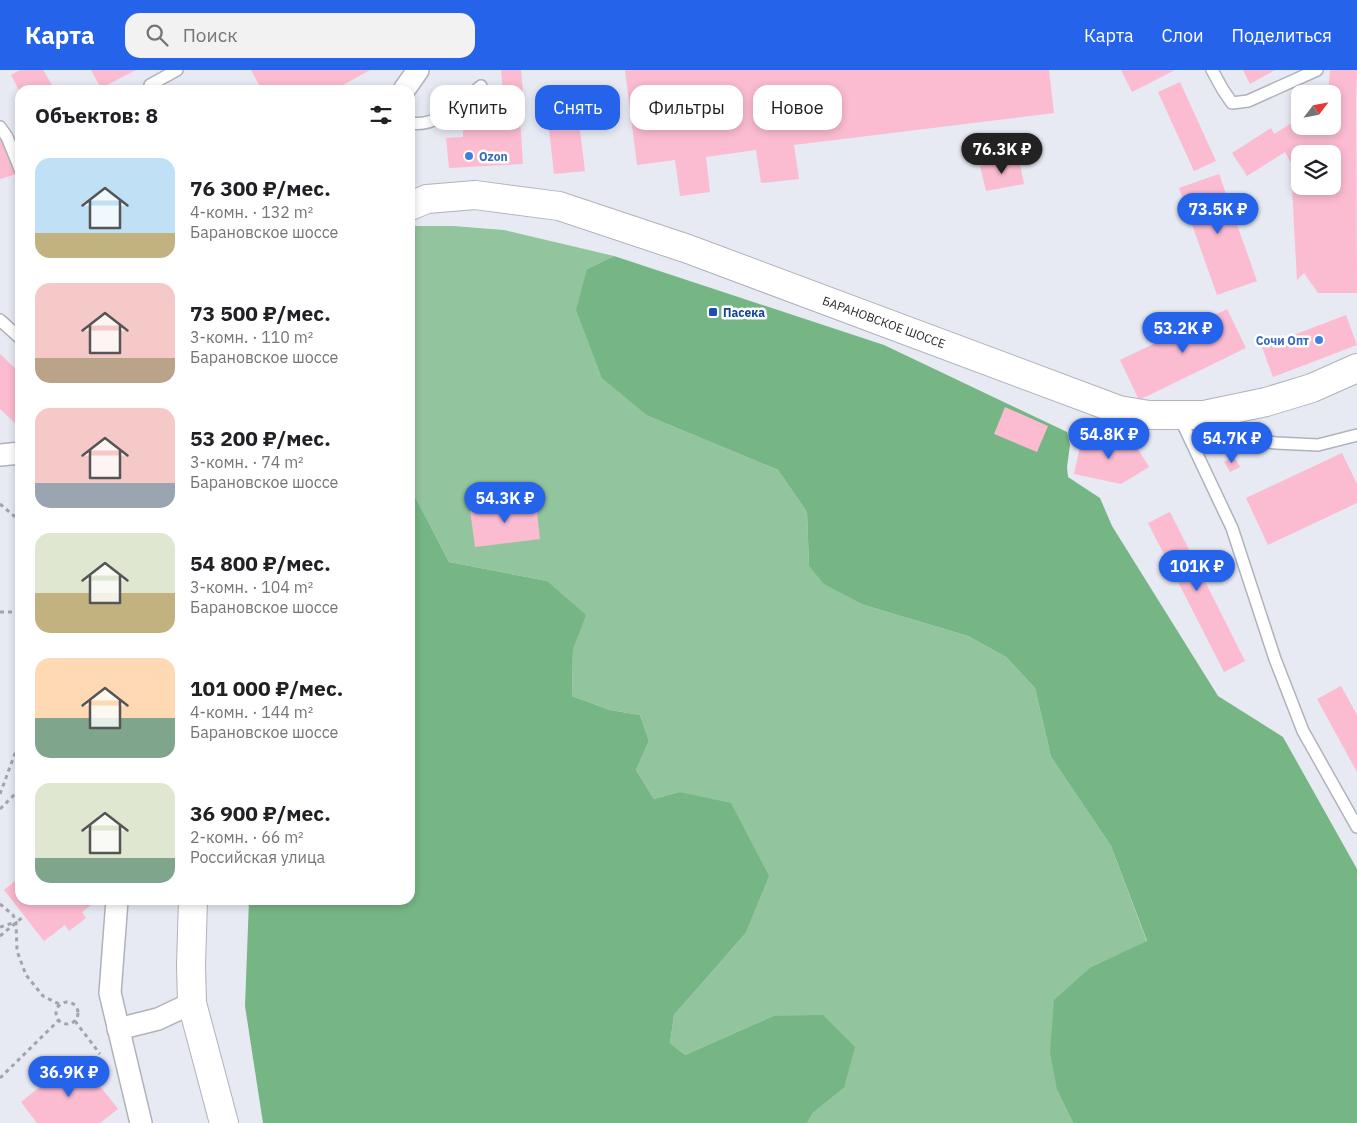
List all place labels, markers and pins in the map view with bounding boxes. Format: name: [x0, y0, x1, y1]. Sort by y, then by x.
pin: 76.3K ₽: [956, 132, 1048, 175]
place label: Ozon: [479, 149, 508, 164]
marker: Ozon: [463, 150, 475, 162]
pin: 73.5K ₽: [1172, 192, 1264, 235]
place label: Пасека: [723, 305, 765, 320]
marker: Пасека: [707, 306, 719, 318]
pin: 53.2K ₽: [1137, 312, 1229, 354]
place label: Сочи Опт: [1256, 333, 1309, 348]
marker: Сочи Опт: [1313, 334, 1325, 346]
pin: 54.8K ₽: [1063, 418, 1155, 460]
pin: 54.7K ₽: [1186, 422, 1278, 464]
pin: 54.3K ₽: [459, 482, 551, 524]
pin: 101K ₽: [1156, 550, 1238, 592]
pin: 36.9K ₽: [23, 1056, 115, 1098]

